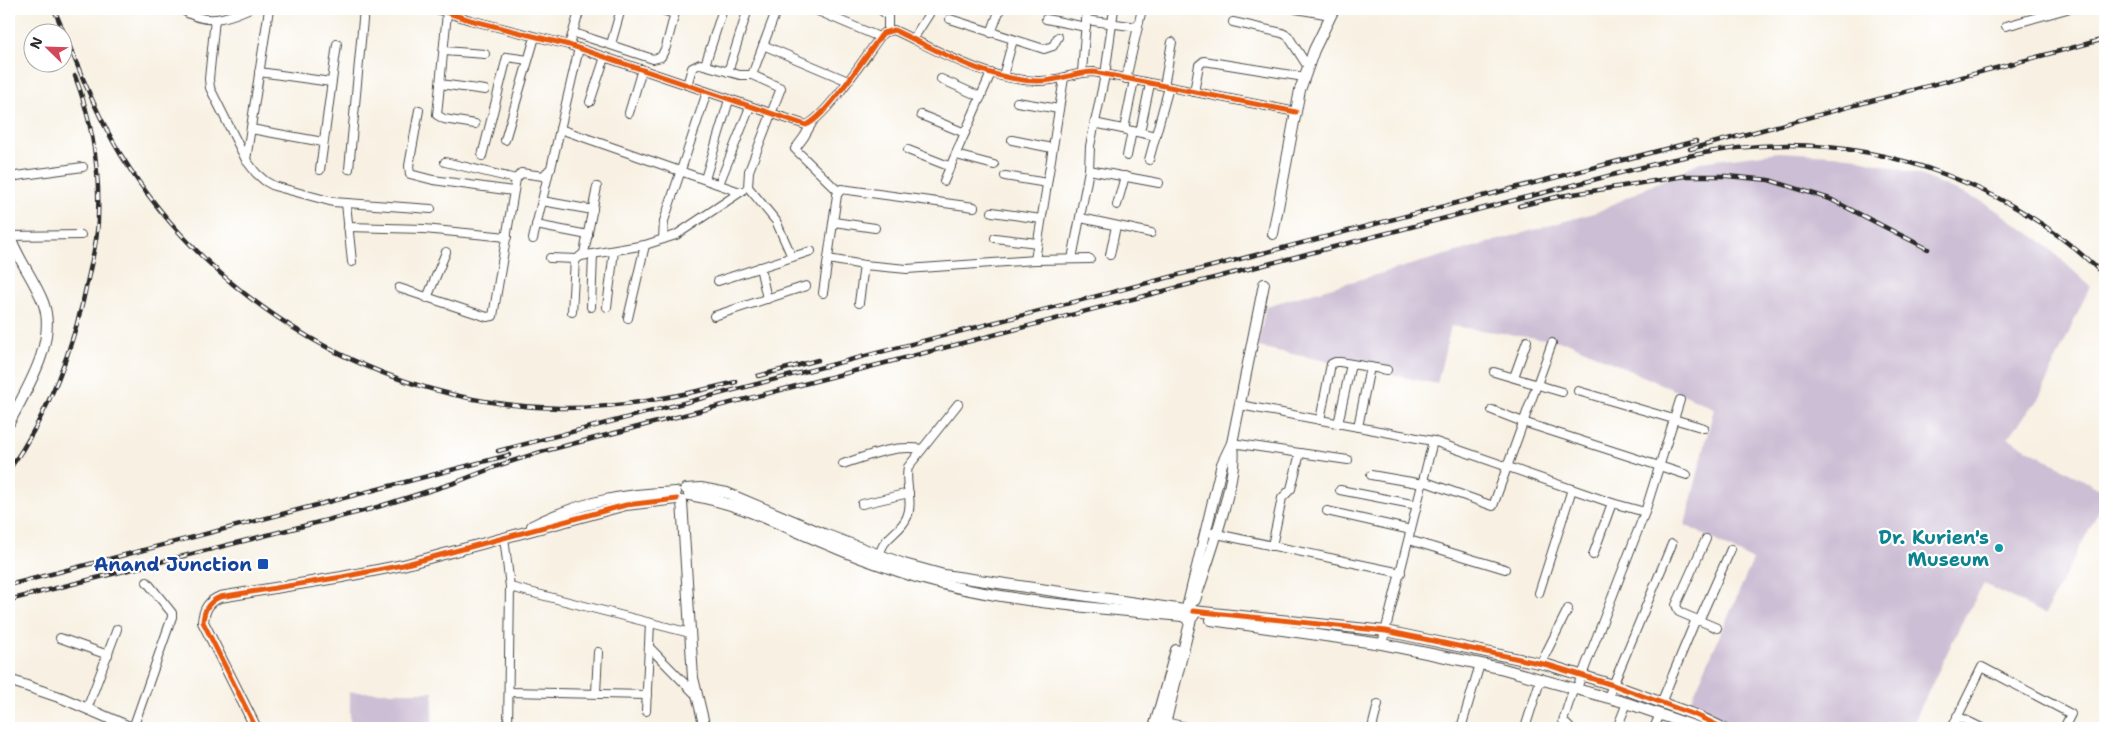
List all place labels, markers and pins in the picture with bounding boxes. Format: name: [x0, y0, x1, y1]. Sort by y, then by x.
place label: Dr. Kurien's Museum: [1879, 525, 1989, 572]
marker: Dr. Kurien's Museum: [1993, 542, 2005, 554]
place label: Anand Junction: [94, 552, 252, 577]
marker: Anand Junction: [256, 557, 270, 571]

